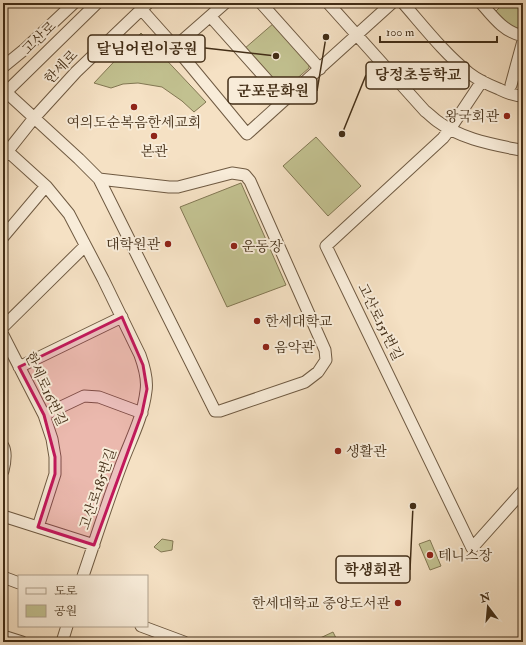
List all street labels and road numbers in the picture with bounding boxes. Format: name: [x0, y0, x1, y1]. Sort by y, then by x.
street label: 고산로: [19, 17, 60, 58]
street label: 한세로: [41, 46, 82, 87]
street label: 고산로151번길: [354, 281, 406, 363]
street label: 한세로16번길: [21, 349, 71, 429]
street label: 고산로185번길: [76, 446, 120, 532]

